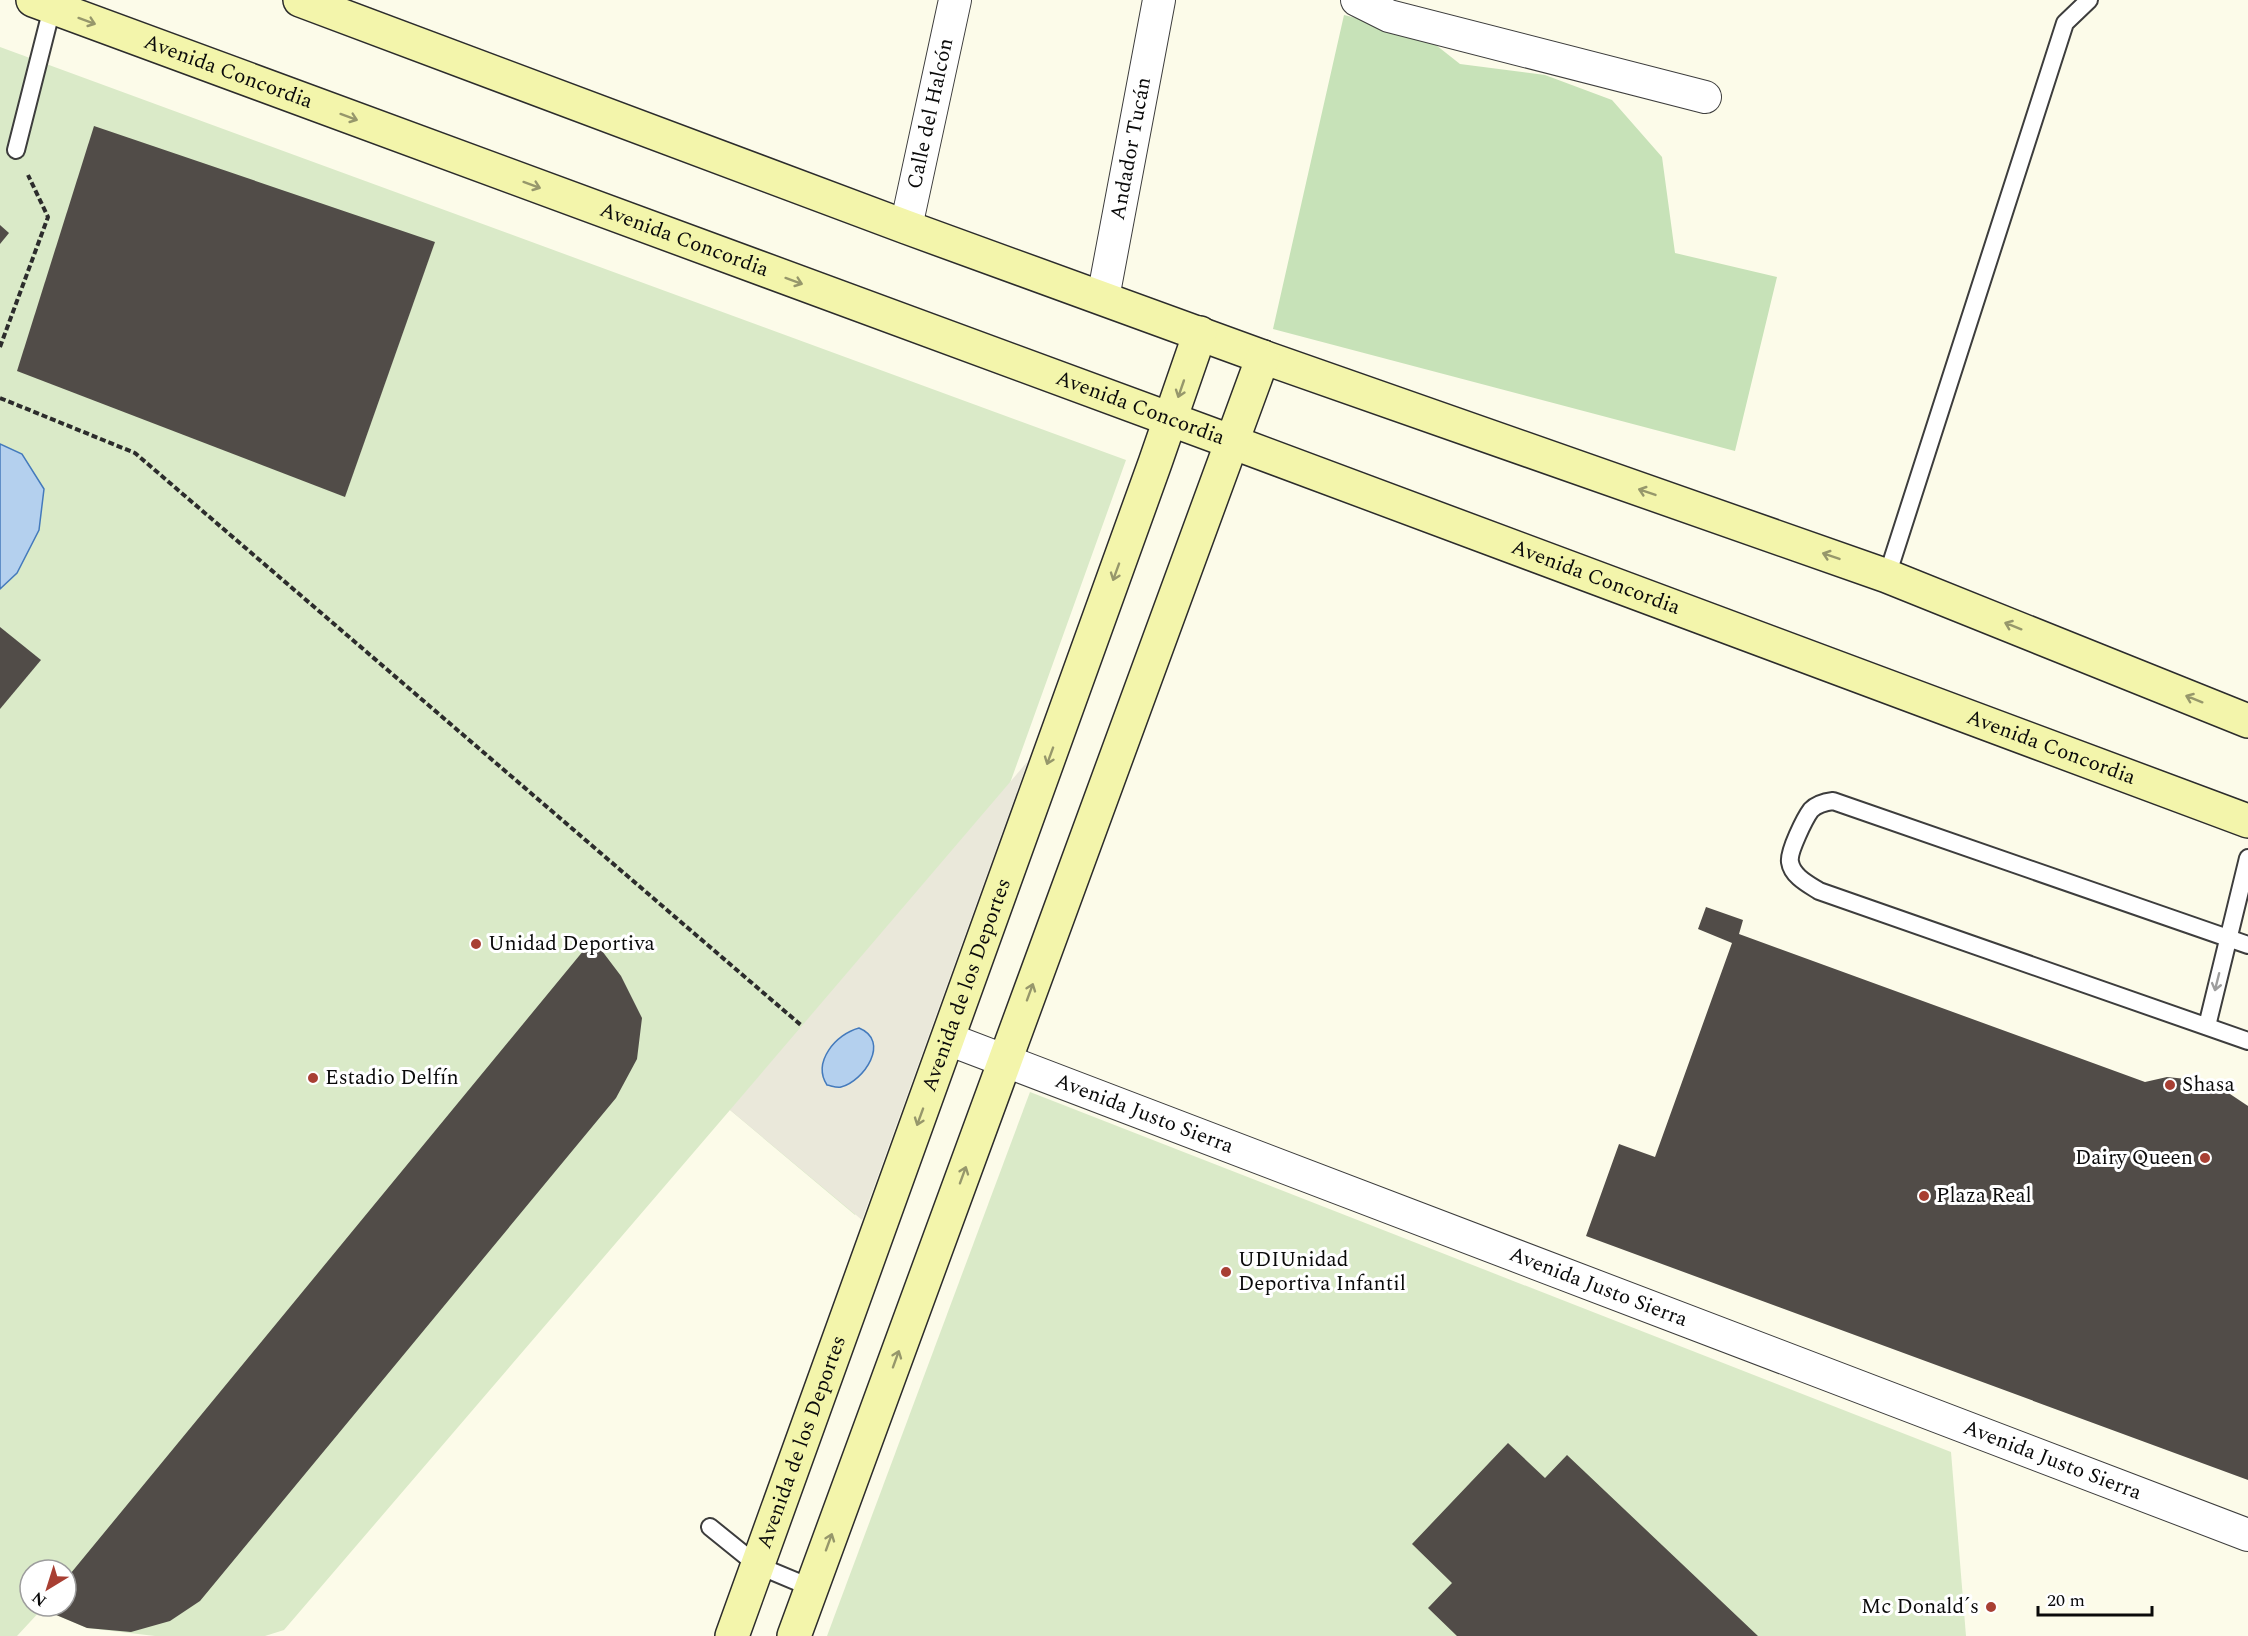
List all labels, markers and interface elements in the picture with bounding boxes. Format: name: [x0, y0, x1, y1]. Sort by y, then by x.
one-way arrow: [77, 16, 96, 27]
street label: Avenida Concordia: [139, 26, 318, 118]
street label: Calle del Halcón: [899, 35, 962, 192]
street label: Andador Tucán: [1102, 74, 1160, 223]
one-way arrow: [339, 113, 358, 124]
one-way arrow: [522, 180, 541, 191]
street label: Avenida Concordia: [595, 194, 774, 286]
one-way arrow: [784, 277, 803, 288]
street label: Avenida Concordia: [1051, 362, 1230, 454]
one-way arrow: [1175, 379, 1186, 398]
one-way arrow: [1638, 485, 1657, 496]
street label: Avenida Concordia: [1506, 531, 1685, 624]
one-way arrow: [1822, 550, 1841, 561]
one-way arrow: [1110, 562, 1121, 581]
one-way arrow: [2004, 620, 2022, 631]
one-way arrow: [2185, 693, 2203, 704]
street label: Avenida Concordia: [1962, 701, 2141, 794]
one-way arrow: [1043, 746, 1054, 765]
street label: Avenida de los Deportes: [914, 874, 1020, 1096]
place label: Unidad Deportiva: [488, 928, 655, 960]
marker: Unidad Deportiva: [469, 937, 483, 951]
one-way arrow: [2211, 973, 2223, 992]
one-way arrow: [1025, 983, 1036, 1002]
place label: Estadio Delfín: [325, 1062, 459, 1094]
street label: Avenida Justo Sierra: [1050, 1065, 1239, 1163]
place label: Shasa: [2182, 1069, 2236, 1101]
marker: Estadio Delfín: [306, 1071, 320, 1085]
marker: Shasa: [2163, 1078, 2177, 1092]
one-way arrow: [913, 1107, 924, 1126]
place label: Dairy Queen: [2075, 1142, 2193, 1174]
marker: Dairy Queen: [2198, 1151, 2212, 1165]
one-way arrow: [958, 1167, 969, 1185]
place label: Plaza Real: [1936, 1180, 2032, 1212]
marker: Plaza Real: [1917, 1189, 1931, 1203]
street label: Avenida Justo Sierra: [1504, 1238, 1693, 1336]
place label: UDIUnidad Deportiva Infantil: [1238, 1244, 1406, 1300]
marker: UDIUnidad Deportiva Infantil: [1219, 1265, 1233, 1279]
street label: Avenida de los Deportes: [749, 1331, 855, 1553]
one-way arrow: [891, 1350, 902, 1368]
street label: Avenida Justo Sierra: [1958, 1412, 2147, 1509]
one-way arrow: [824, 1533, 835, 1551]
north arrow: [18, 1558, 78, 1618]
scale bar: [2038, 1579, 2152, 1617]
text: N: [27, 1586, 52, 1613]
text: 20 m: [2047, 1587, 2085, 1614]
place label: Mc Donald´s: [1861, 1591, 1979, 1623]
marker: Mc Donald´s: [1984, 1600, 1998, 1614]

